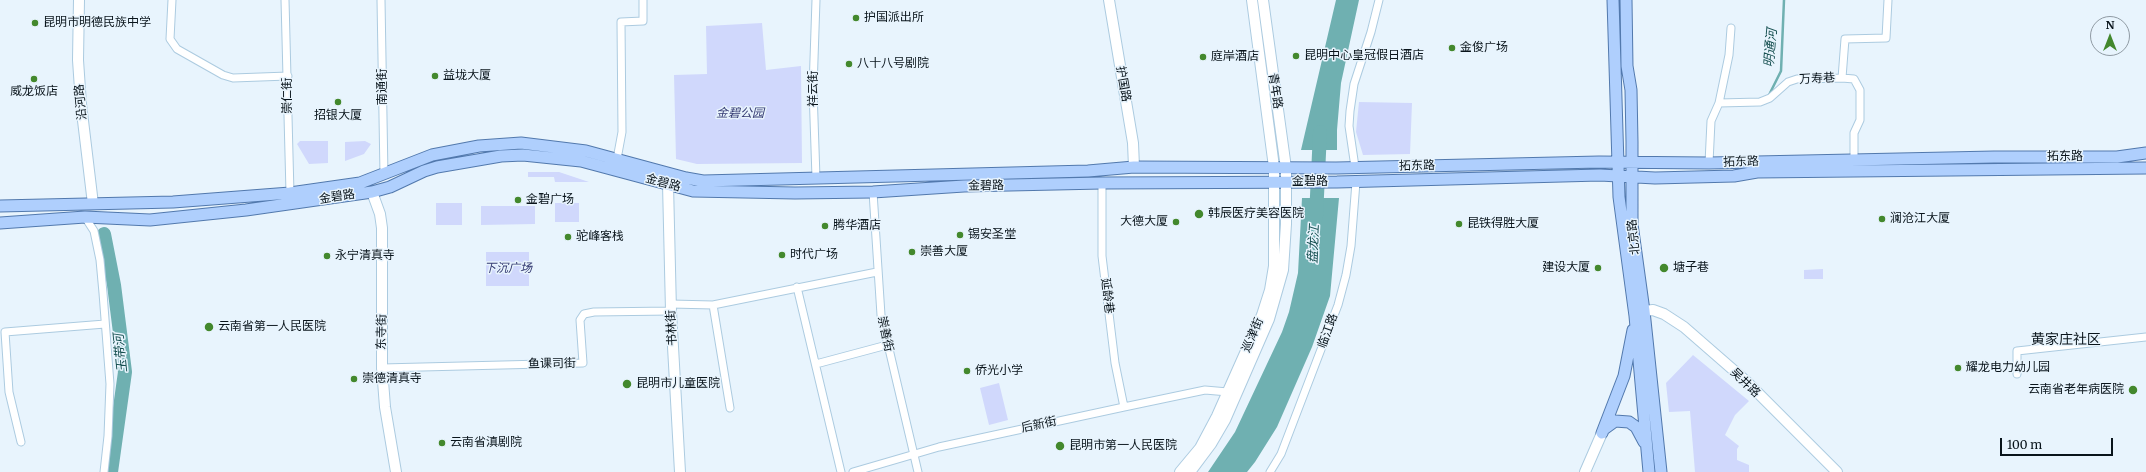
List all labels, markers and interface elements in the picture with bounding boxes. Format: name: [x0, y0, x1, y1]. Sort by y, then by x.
place label: 护国派出所: [864, 11, 924, 25]
marker: 护国派出所: [851, 13, 861, 23]
place label: 昆明市明德民族中学: [43, 16, 151, 30]
north arrow: [2090, 16, 2130, 56]
marker: 昆明市明德民族中学: [30, 18, 40, 28]
text: N: [2106, 18, 2114, 32]
water label: 明通河: [1762, 28, 1780, 68]
place label: 金俊广场: [1460, 41, 1508, 55]
marker: 金俊广场: [1447, 43, 1457, 53]
place label: 昆明中心皇冠假日酒店: [1304, 49, 1424, 63]
place label: 庭岸酒店: [1211, 50, 1259, 64]
marker: 昆明中心皇冠假日酒店: [1291, 51, 1301, 61]
marker: 庭岸酒店: [1198, 52, 1208, 62]
place label: 八十八号剧院: [857, 57, 929, 71]
marker: 八十八号剧院: [844, 59, 854, 69]
street label: 护国路: [1113, 65, 1133, 103]
street label: 南通街: [376, 69, 390, 105]
place label: 益垅大厦: [443, 69, 491, 83]
marker: 益垅大厦: [430, 71, 440, 81]
street label: 祥云街: [807, 71, 821, 107]
street label: 万寿巷: [1799, 71, 1835, 87]
street label: 青年路: [1265, 72, 1285, 110]
marker: 威龙饭店: [29, 74, 39, 84]
street label: 崇仁街: [281, 78, 295, 114]
street label: 沿河路: [72, 83, 90, 121]
place label: 威龙饭店: [10, 85, 58, 99]
marker: 招银大厦: [333, 97, 343, 107]
park label: 金碧公园: [716, 107, 764, 121]
place label: 招银大厦: [314, 109, 362, 123]
street label: 拓东路: [2047, 150, 2083, 164]
street label: 拓东路: [1723, 154, 1759, 170]
street label: 拓东路: [1399, 158, 1435, 174]
street label: 金碧路: [644, 171, 682, 195]
street label: 金碧路: [1292, 175, 1328, 189]
street label: 金碧路: [968, 178, 1004, 194]
street label: 金碧路: [318, 187, 356, 207]
place label: 金碧广场: [526, 193, 574, 207]
marker: 金碧广场: [513, 195, 523, 205]
place label: 韩辰医疗美容医院: [1208, 207, 1304, 221]
marker: 韩辰医疗美容医院: [1193, 208, 1205, 220]
place label: 澜沧江大厦: [1890, 212, 1950, 226]
marker: 澜沧江大厦: [1877, 214, 1887, 224]
place label: 大德大厦: [1120, 215, 1168, 229]
marker: 大德大厦: [1171, 217, 1181, 227]
place label: 昆铁得胜大厦: [1467, 217, 1539, 231]
street label: 北京路: [1625, 218, 1643, 256]
place label: 腾华酒店: [833, 219, 881, 233]
marker: 昆铁得胜大厦: [1454, 219, 1464, 229]
marker: 腾华酒店: [820, 221, 830, 231]
water label: 盘龙江: [1305, 224, 1323, 264]
place label: 锡安圣堂: [968, 228, 1016, 242]
place label: 驼峰客栈: [576, 230, 624, 244]
marker: 锡安圣堂: [955, 230, 965, 240]
marker: 驼峰客栈: [563, 232, 573, 242]
place label: 崇善大厦: [920, 245, 968, 259]
marker: 崇善大厦: [907, 247, 917, 257]
place label: 时代广场: [790, 248, 838, 262]
place label: 永宁清真寺: [335, 249, 395, 263]
marker: 时代广场: [777, 250, 787, 260]
marker: 永宁清真寺: [322, 251, 332, 261]
place label: 建设大厦: [1542, 261, 1590, 275]
place label: 塘子巷: [1673, 261, 1709, 275]
park label: 下沉广场: [484, 262, 532, 276]
marker: 塘子巷: [1658, 262, 1670, 274]
marker: 建设大厦: [1593, 263, 1603, 273]
street label: 延龄巷: [1098, 277, 1116, 315]
street label: 书林街: [664, 310, 680, 346]
street label: 临江路: [1315, 312, 1341, 350]
street label: 东寺街: [374, 314, 390, 350]
street label: 崇善街: [874, 315, 896, 353]
street label: 巡津街: [1239, 316, 1267, 354]
place label: 云南省第一人民医院: [218, 320, 326, 334]
marker: 云南省第一人民医院: [203, 321, 215, 333]
district label: 黄家庄社区: [2031, 332, 2101, 348]
water label: 玉带河: [111, 333, 131, 373]
street label: 鱼课司街: [528, 356, 576, 372]
place label: 耀龙电力幼儿园: [1966, 361, 2050, 375]
marker: 耀龙电力幼儿园: [1953, 363, 1963, 373]
place label: 侨光小学: [975, 364, 1023, 378]
street label: 吴井路: [1727, 365, 1763, 401]
marker: 侨光小学: [962, 366, 972, 376]
place label: 崇德清真寺: [362, 372, 422, 386]
marker: 崇德清真寺: [349, 374, 359, 384]
place label: 昆明市儿童医院: [636, 377, 720, 391]
marker: 昆明市儿童医院: [621, 378, 633, 390]
place label: 云南省老年病医院: [2028, 383, 2124, 397]
marker: 云南省老年病医院: [2127, 384, 2139, 396]
street label: 后新街: [1020, 414, 1058, 436]
scale bar: [2002, 430, 2115, 456]
place label: 云南省滇剧院: [450, 436, 522, 450]
text: 100 m: [2007, 437, 2042, 452]
marker: 云南省滇剧院: [437, 438, 447, 448]
place label: 昆明市第一人民医院: [1069, 439, 1177, 453]
marker: 昆明市第一人民医院: [1054, 440, 1066, 452]

